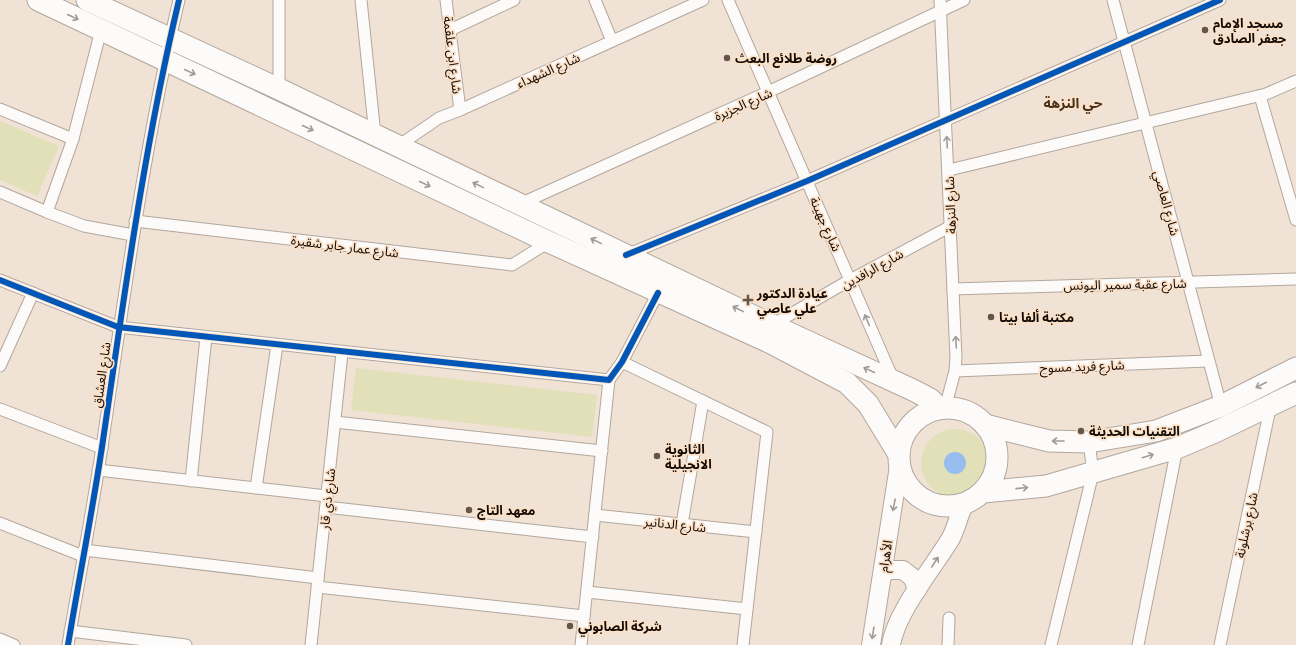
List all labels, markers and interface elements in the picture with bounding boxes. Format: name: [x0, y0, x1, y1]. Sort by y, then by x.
one-way arrow: [67, 13, 79, 21]
street label: شارع ابن علقمة: [437, 15, 466, 95]
place label: مسجد الإمام جعفر الصادق: [1213, 15, 1286, 47]
marker: مسجد الإمام جعفر الصادق: [1200, 25, 1210, 35]
street label: شارع الشهداء: [514, 49, 583, 94]
place label: روضة طلائع البعث: [735, 50, 837, 68]
marker: روضة طلائع البعث: [722, 53, 732, 63]
one-way arrow: [184, 69, 196, 76]
street label: شارع الجزيرة: [712, 84, 776, 127]
district label: حي النزهة: [1043, 94, 1103, 114]
one-way arrow: [302, 125, 314, 132]
one-way arrow: [944, 136, 951, 149]
street label: شارع العاصي: [1148, 169, 1183, 238]
street label: شارع النزهة: [941, 176, 962, 234]
one-way arrow: [419, 181, 431, 188]
one-way arrow: [473, 181, 485, 188]
street label: شارع جهينة: [804, 194, 845, 255]
street label: شارع عمار جابر شقيرة: [290, 231, 400, 264]
one-way arrow: [590, 237, 602, 244]
street label: شارع الرافدين: [838, 245, 907, 295]
street label: شارع عقبة سمير اليونس: [1063, 275, 1187, 296]
place label: عيادة الدكتور علي عاصي: [756, 285, 828, 319]
marker: عيادة الدكتور علي عاصي: [742, 294, 754, 306]
one-way arrow: [732, 305, 744, 312]
place label: مكتبة ألفا بيتا: [999, 309, 1074, 326]
marker: مكتبة ألفا بيتا: [986, 312, 996, 322]
one-way arrow: [863, 314, 871, 326]
one-way arrow: [952, 336, 959, 349]
street label: شارع العشاق: [88, 341, 117, 409]
street label: شارع فريد مسوح: [1039, 357, 1125, 378]
one-way arrow: [863, 366, 875, 373]
one-way arrow: [1256, 382, 1268, 390]
place label: التقنيات الحديثة: [1089, 423, 1180, 440]
marker: التقنيات الحديثة: [1076, 426, 1086, 436]
one-way arrow: [1052, 437, 1065, 445]
place label: الثانوية الانجيلية: [665, 441, 712, 473]
marker: الثانوية الانجيلية: [652, 451, 662, 461]
one-way arrow: [1141, 452, 1154, 459]
street label: شارع ذي قار: [316, 467, 341, 532]
one-way arrow: [1015, 484, 1028, 492]
street label: شارع برشلونة: [1231, 491, 1264, 560]
one-way arrow: [890, 498, 898, 511]
place label: معهد التاج: [477, 502, 535, 520]
marker: معهد التاج: [464, 505, 474, 515]
street label: شارع الدنانير: [642, 513, 707, 538]
street label: الأهرام: [875, 539, 897, 574]
one-way arrow: [931, 557, 939, 568]
place label: شركة الصابوني: [578, 618, 662, 637]
marker: شركة الصابوني: [565, 621, 575, 631]
one-way arrow: [869, 626, 877, 639]

